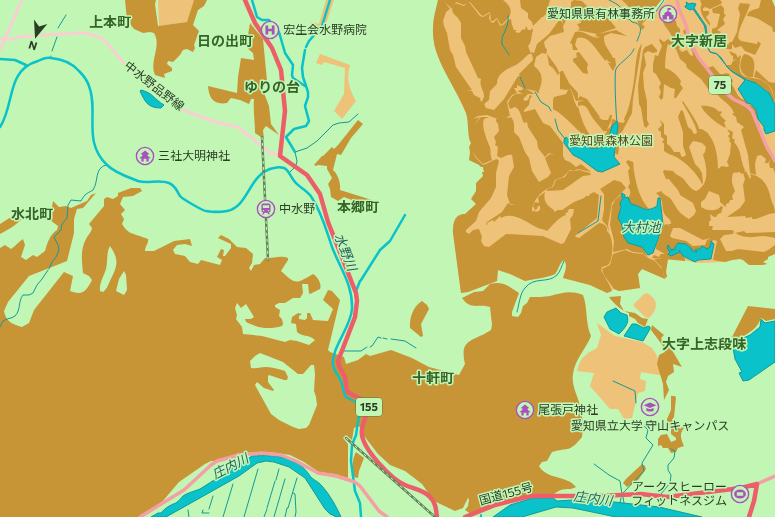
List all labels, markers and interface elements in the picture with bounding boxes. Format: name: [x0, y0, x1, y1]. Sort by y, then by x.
public building icon: 愛知県県有林事務所: [658, 4, 678, 24]
place label: 愛知県県有林事務所: [547, 6, 655, 20]
district label: 上本町: [89, 13, 131, 30]
north arrow: [16, 16, 56, 56]
hospital icon: 宏生会水野病院: [260, 20, 280, 40]
place label: 宏生会水野病院: [283, 22, 367, 36]
district label: 日の出町: [197, 32, 253, 49]
district label: 大字新居: [671, 32, 727, 49]
text: N: [27, 39, 39, 53]
street label: 中水野品野線: [122, 58, 187, 113]
road number: 75: [709, 76, 731, 94]
district label: ゆりの台: [244, 78, 300, 95]
park label: 愛知県森林公園: [569, 133, 653, 147]
temple icon: 三社大明神社: [135, 146, 155, 166]
place label: 三社大明神社: [158, 148, 230, 162]
district label: 本郷町: [337, 198, 379, 215]
station icon: 中水野: [256, 199, 276, 219]
place label: 中水野: [279, 201, 315, 215]
district label: 水北町: [11, 205, 53, 222]
water label: 大村池: [621, 219, 662, 235]
water label: 水野川: [332, 231, 361, 275]
district label: 大字上志段味: [662, 335, 747, 352]
district label: 十軒町: [412, 369, 454, 386]
school or university icon: 愛知県立大学 守山キャンパス: [640, 397, 660, 417]
road number: 155: [356, 398, 382, 416]
temple icon: 尾張戸神社: [515, 400, 535, 420]
place label: 尾張戸神社: [538, 402, 598, 416]
place label: 愛知県立大学 守山キャンパス: [571, 418, 729, 432]
water label: 庄内川: [209, 449, 253, 482]
street label: 国道155号: [477, 479, 534, 507]
place label: アークスヒーロー フィットネスジム: [631, 479, 727, 507]
sports icon: アークスヒーロー フィットネスジム: [730, 484, 750, 504]
water label: 庄内川: [573, 488, 615, 509]

